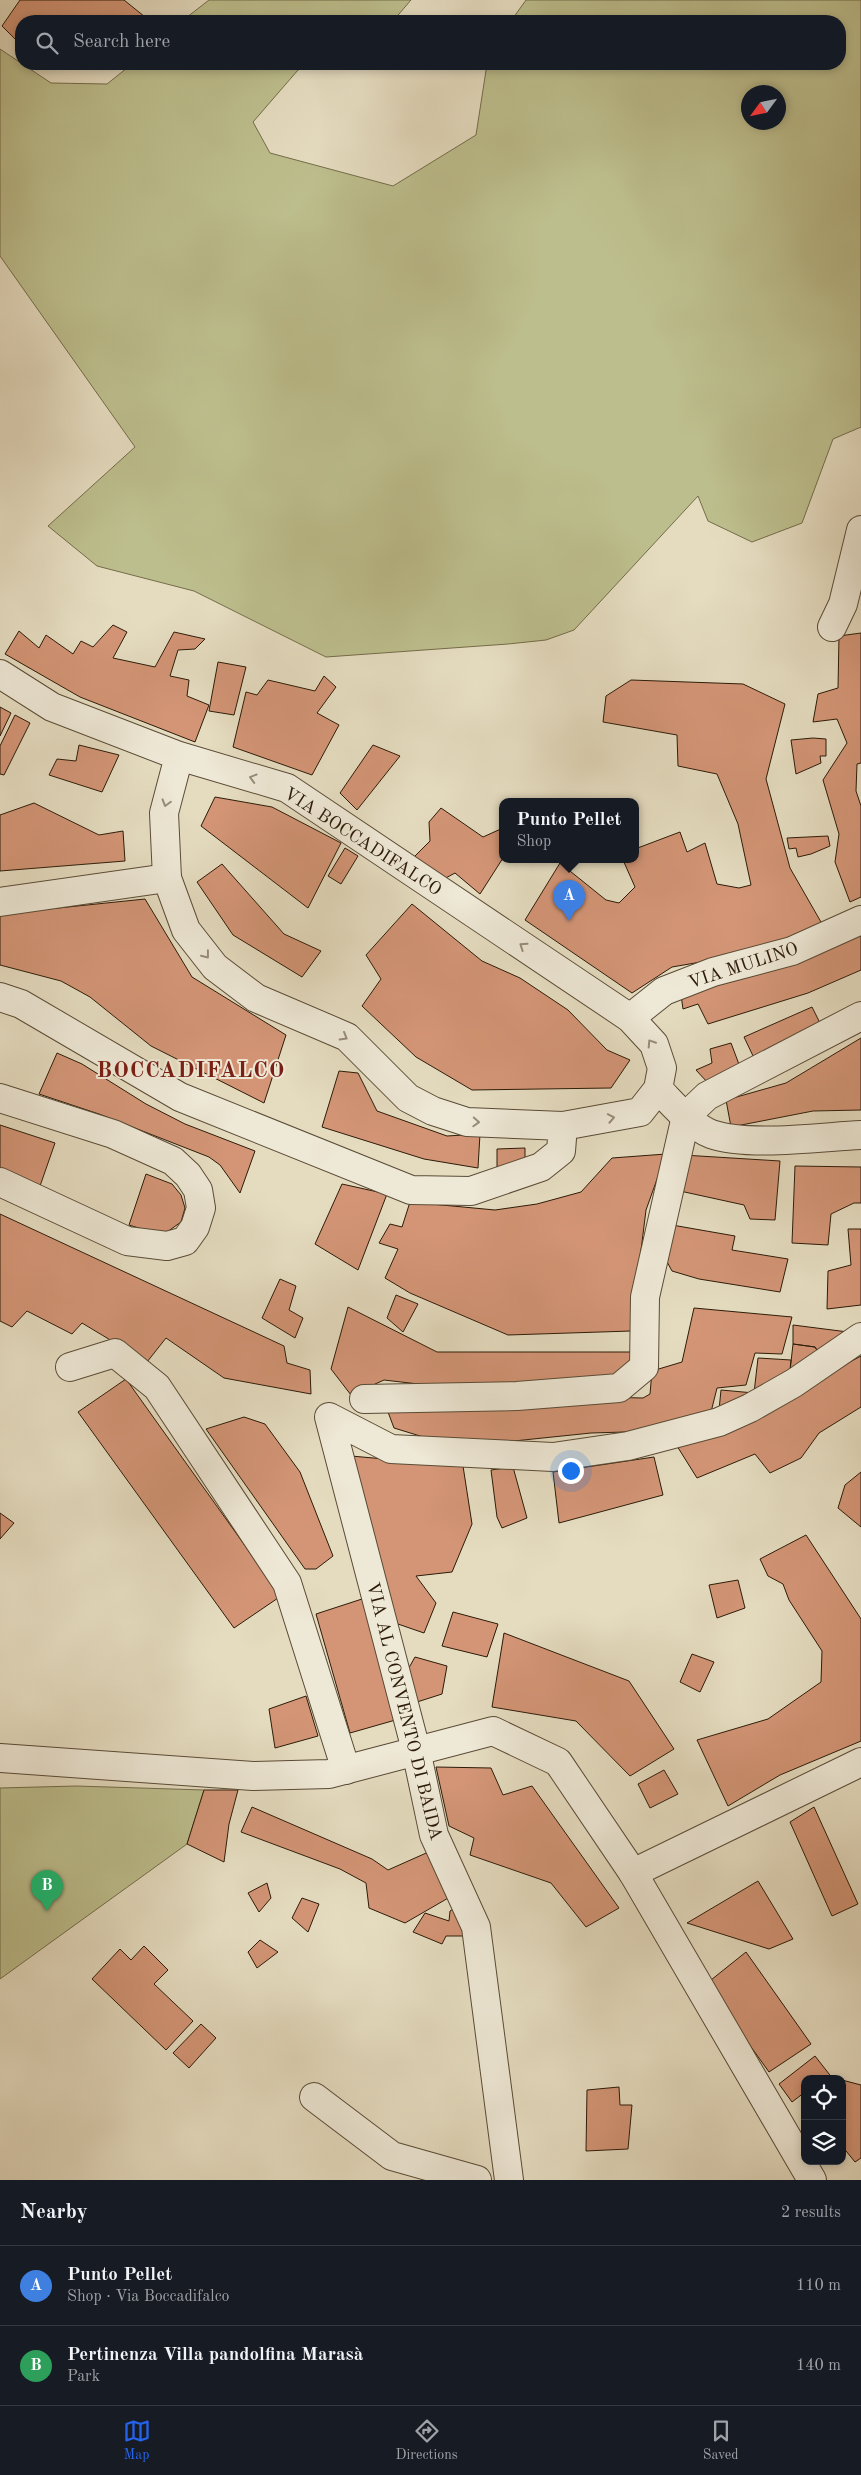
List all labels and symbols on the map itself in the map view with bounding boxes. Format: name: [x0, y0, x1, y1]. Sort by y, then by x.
north arrow: [741, 85, 786, 130]
one-way arrow: [249, 773, 257, 783]
street label: VIA BOCCADIFALCO: [280, 784, 444, 899]
one-way arrow: [162, 799, 172, 807]
pin: A: [553, 880, 585, 921]
street label: VIA MULINO: [686, 940, 801, 992]
one-way arrow: [519, 943, 529, 952]
one-way arrow: [200, 949, 208, 958]
one-way arrow: [338, 1030, 347, 1040]
one-way arrow: [648, 1040, 658, 1049]
district label: BOCCADIFALCO: [97, 1060, 285, 1082]
one-way arrow: [606, 1113, 615, 1123]
one-way arrow: [473, 1117, 481, 1127]
your location: [558, 1458, 584, 1484]
street label: VIA AL CONVENTO DI BAIDA: [363, 1580, 445, 1842]
pin: B: [31, 1870, 63, 1911]

